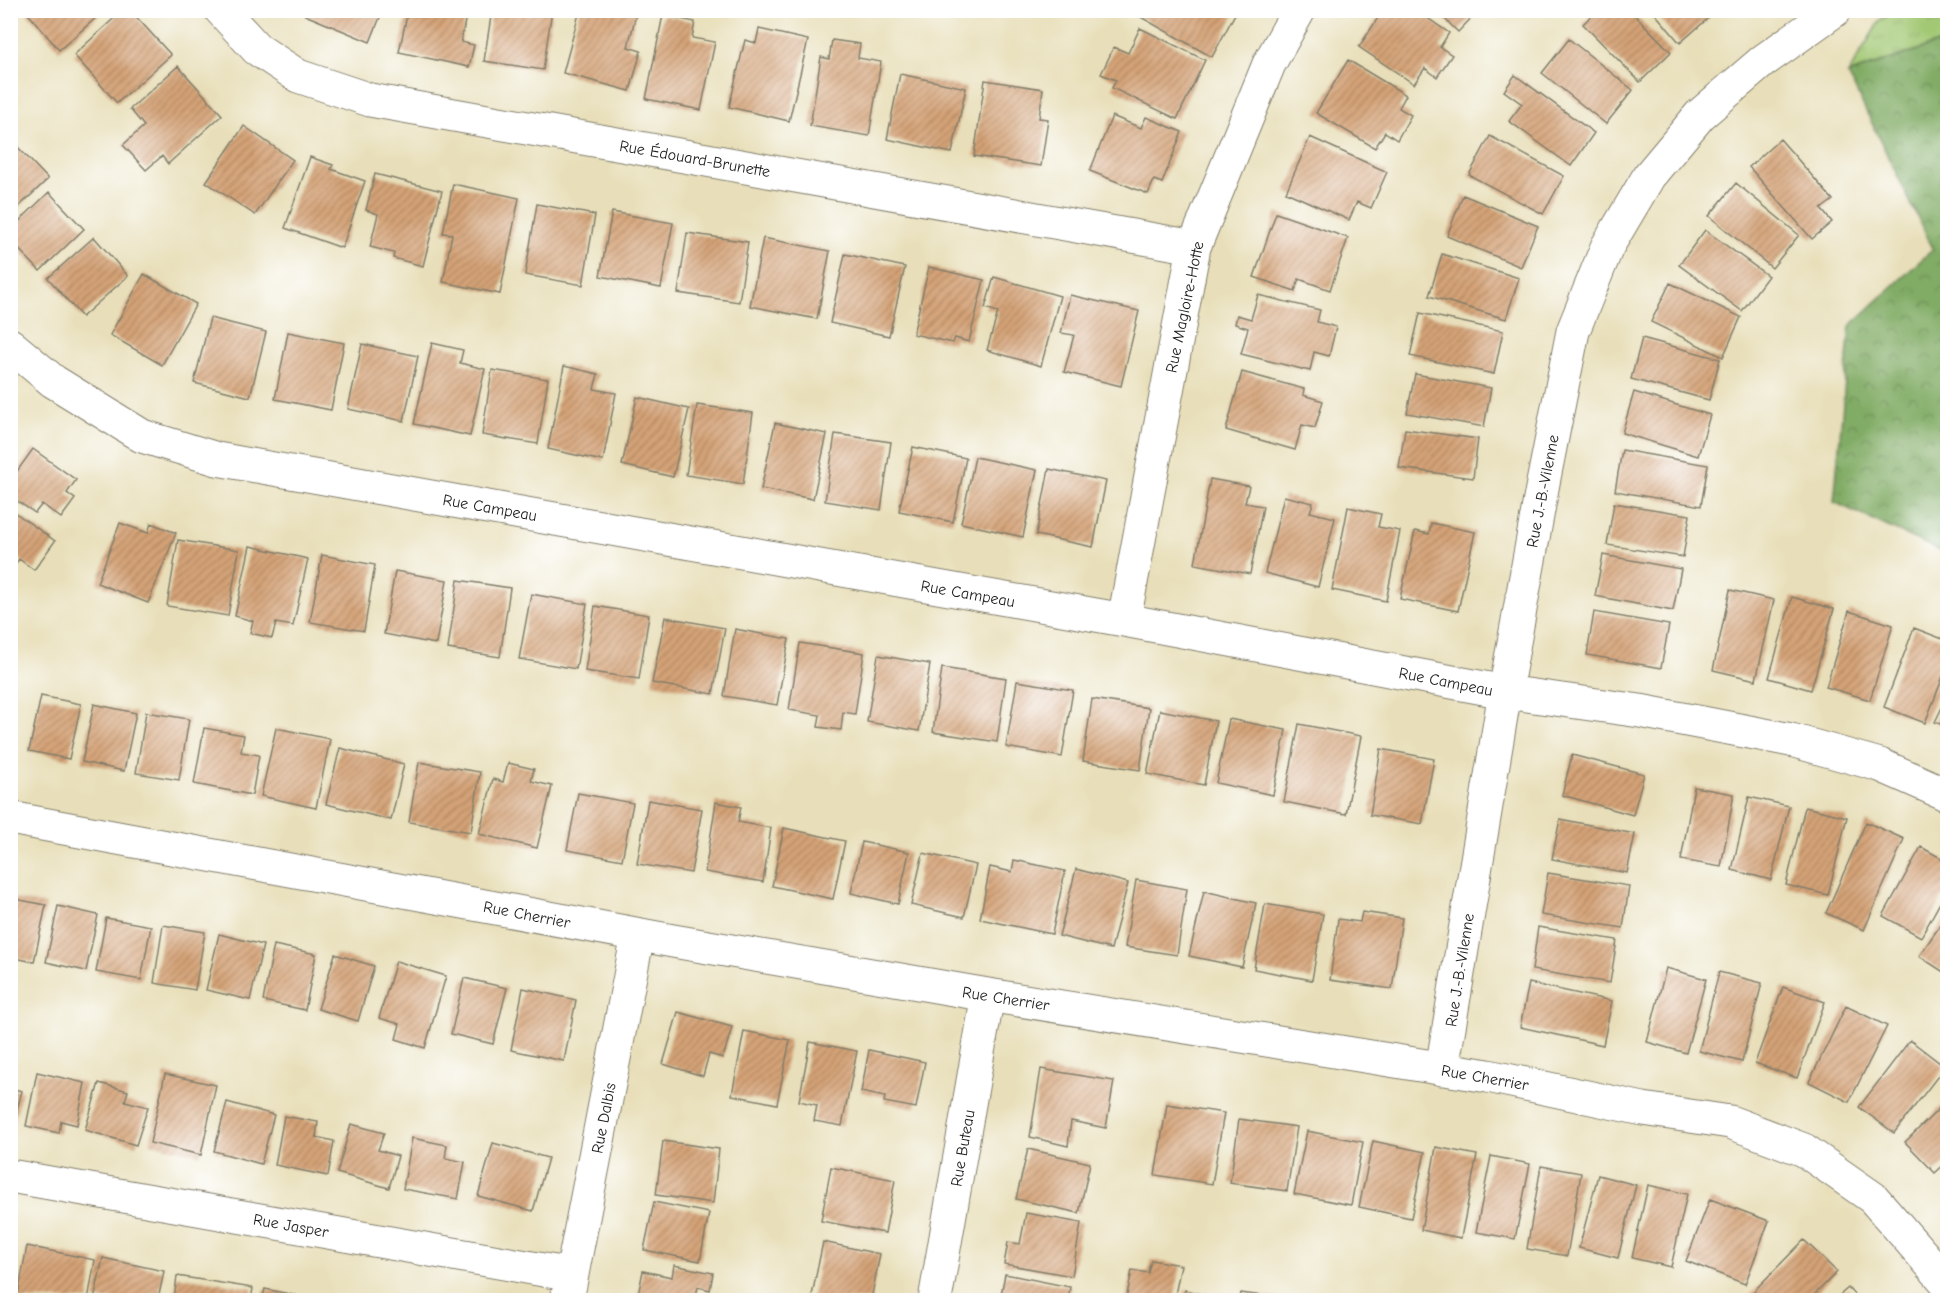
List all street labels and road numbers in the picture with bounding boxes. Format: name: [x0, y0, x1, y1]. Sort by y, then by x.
street label: Rue Édouard-Brunette: [618, 136, 772, 181]
street label: Rue Magloire-Hotte: [1162, 240, 1208, 375]
street label: Rue J.-B.-Vilenne: [1523, 433, 1563, 549]
street label: Rue Campeau: [441, 491, 538, 525]
street label: Rue Campeau: [919, 577, 1016, 611]
street label: Rue Campeau: [1397, 664, 1494, 700]
street label: Rue Cherrier: [482, 898, 572, 932]
street label: Rue J.-B.-Vilenne: [1442, 912, 1478, 1028]
street label: Rue Cherrier: [961, 983, 1051, 1015]
street label: Rue Cherrier: [1440, 1061, 1530, 1095]
street label: Rue Dalbis: [588, 1081, 620, 1155]
street label: Rue Buteau: [947, 1108, 979, 1188]
street label: Rue Jasper: [252, 1211, 331, 1242]

